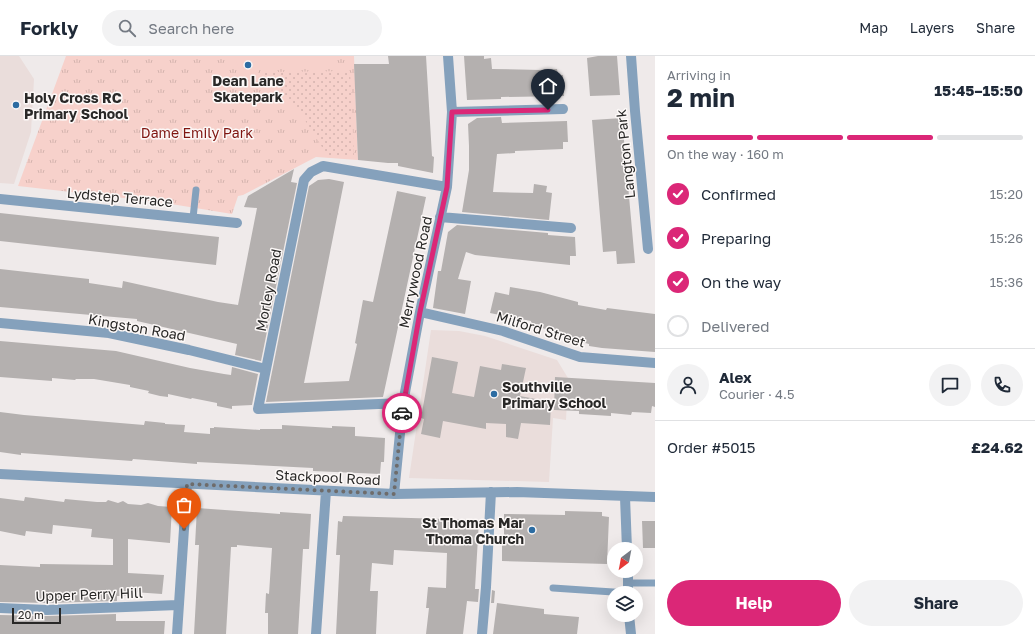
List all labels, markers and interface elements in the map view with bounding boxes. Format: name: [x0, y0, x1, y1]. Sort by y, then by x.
search box: [102, 10, 382, 46]
text: Forkly: [20, 16, 78, 39]
icon: search: [116, 17, 138, 39]
text: Search here: [148, 19, 234, 37]
text: Map: [859, 19, 888, 36]
text: Layers: [910, 19, 954, 36]
text: Share: [976, 19, 1015, 36]
marker: Dean Lane Skatepark: [243, 60, 253, 70]
text: Arriving in: [667, 67, 731, 83]
pin: [531, 69, 565, 110]
place label: Dean Lane Skatepark: [212, 72, 284, 105]
icon: home: [537, 75, 559, 97]
text: 15:45–15:50: [934, 81, 1023, 99]
text: 2 min: [667, 82, 735, 113]
place label: Holy Cross RC Primary School: [24, 89, 128, 122]
marker: Holy Cross RC Primary School: [11, 100, 21, 110]
street label: Langton Park: [612, 108, 638, 199]
park label: Dame Emily Park: [141, 124, 253, 141]
text: On the way · 160 m: [667, 146, 784, 162]
icon: check: [667, 183, 689, 205]
street label: Lydstep Terrace: [66, 184, 174, 210]
text: Confirmed: [701, 185, 776, 203]
text: 15:20: [990, 186, 1023, 202]
street label: Merrywood Road: [395, 214, 435, 330]
icon: check: [667, 227, 689, 249]
text: Preparing: [701, 229, 771, 247]
text: 15:26: [990, 230, 1023, 246]
street label: Morley Road: [252, 247, 284, 333]
icon: check: [667, 271, 689, 293]
text: On the way: [701, 273, 781, 291]
text: 15:36: [990, 274, 1023, 290]
street label: Milford Street: [494, 307, 588, 351]
street label: Kingston Road: [87, 310, 187, 344]
text: Delivered: [701, 317, 769, 335]
button: person: [667, 364, 709, 406]
button: chat: [929, 364, 971, 406]
button: phone: [981, 364, 1023, 406]
text: Alex: [719, 368, 752, 386]
place label: Southville Primary School: [502, 378, 606, 411]
text: Courier · 4.5: [719, 386, 794, 402]
marker: Southville Primary School: [489, 389, 499, 399]
courier: [382, 393, 422, 433]
icon: car: [391, 402, 413, 424]
text: Order #5015: [667, 438, 756, 456]
text: £24.62: [971, 438, 1023, 456]
street label: Stackpool Road: [275, 466, 381, 488]
pin: [167, 488, 201, 529]
icon: bag: [173, 494, 195, 516]
place label: St Thomas Mar Thoma Church: [422, 514, 525, 547]
marker: St Thomas Mar Thoma Church: [527, 525, 537, 535]
north arrow: [607, 542, 643, 578]
map controls: [607, 542, 643, 622]
button: Help: [667, 580, 841, 626]
button: Share: [849, 580, 1023, 626]
street label: Upper Perry Hill: [35, 584, 143, 604]
button: layers: [607, 586, 643, 622]
scale bar: [12, 606, 61, 625]
text: 20 m: [18, 608, 44, 621]

